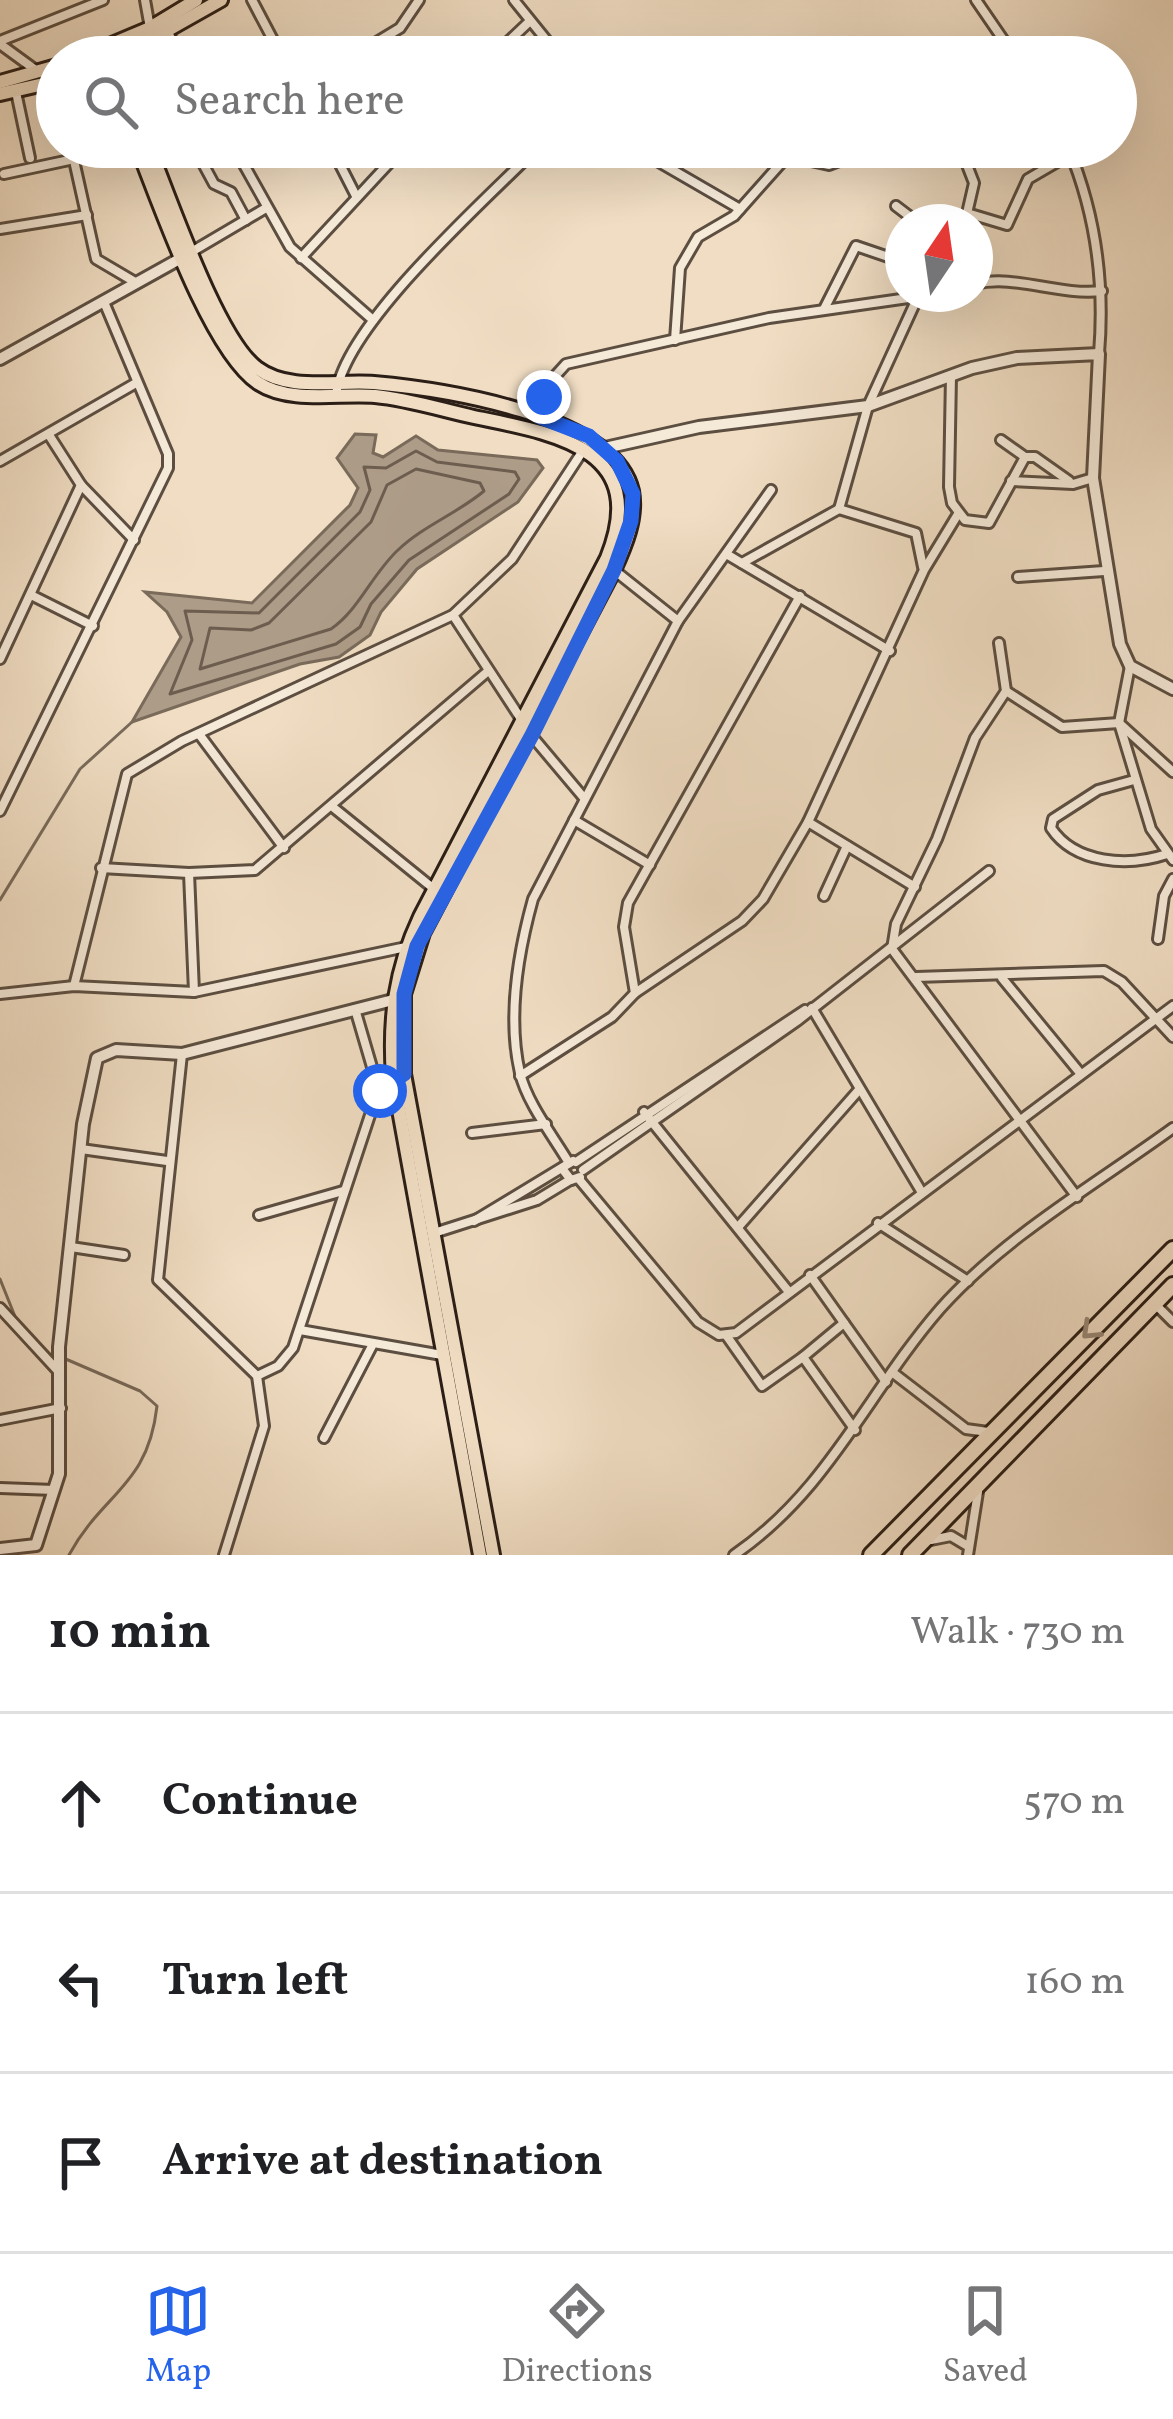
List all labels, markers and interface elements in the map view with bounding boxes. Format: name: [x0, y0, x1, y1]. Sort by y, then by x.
search box: [36, 36, 1137, 168]
icon: search: [78, 69, 144, 135]
text: Search here: [174, 71, 405, 134]
north arrow: [885, 204, 993, 312]
route end: [517, 370, 571, 424]
route start: [353, 1064, 407, 1118]
one-way arrow: [1082, 1317, 1104, 1339]
text: 10 min: [48, 1598, 211, 1669]
text: Walk · 730 m: [910, 1606, 1125, 1660]
icon: ahead: [48, 1770, 114, 1836]
text: Continue: [162, 1771, 358, 1834]
text: 570 m: [1023, 1776, 1125, 1830]
icon: left: [48, 1950, 114, 2016]
text: Turn left: [162, 1951, 348, 2014]
text: 160 m: [1024, 1956, 1125, 2010]
icon: arrive: [48, 2130, 114, 2196]
text: Arrive at destination: [162, 2131, 603, 2194]
tab: Map: [145, 2278, 211, 2396]
tab: Directions: [501, 2278, 653, 2396]
tab: Saved: [943, 2278, 1028, 2396]

